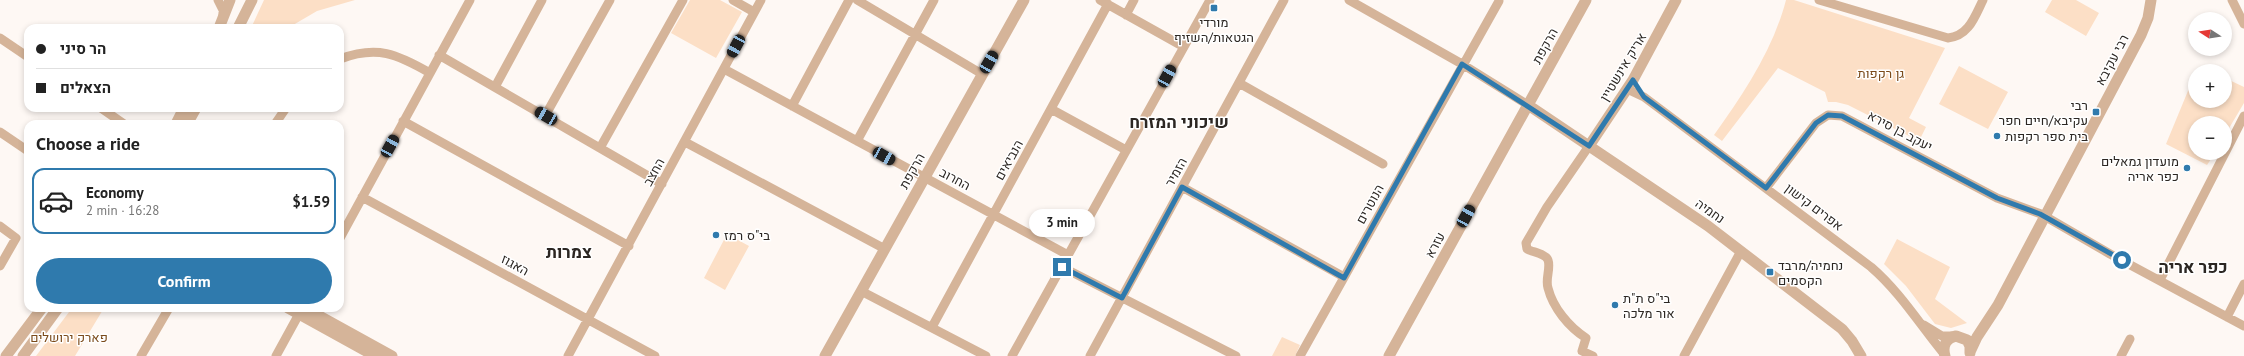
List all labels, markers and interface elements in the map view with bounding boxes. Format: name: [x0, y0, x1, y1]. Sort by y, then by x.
marker: מורדי הגטאות/השזיף: [1209, 3, 1219, 13]
north arrow: [2188, 12, 2232, 56]
map controls: [2188, 12, 2232, 160]
place label: מורדי הגטאות/השזיף: [1174, 14, 1254, 46]
street label: הרקפת: [1528, 25, 1562, 67]
street label: אריק אינשטיין: [1596, 30, 1650, 104]
street label: רבי עקיבא: [2092, 32, 2132, 88]
car: [725, 33, 747, 59]
text: הר סיני: [60, 39, 106, 58]
car: [978, 49, 1000, 75]
car: [1156, 63, 1178, 89]
button: +: [2188, 64, 2232, 108]
park label: גן רקפות: [1858, 65, 1904, 82]
text: הצאלים: [60, 78, 111, 97]
place label: רבי עקיבא/חיים חפר: [1999, 97, 2088, 129]
car: [533, 105, 559, 127]
street label: יעקב בן סירא: [1865, 107, 1935, 155]
marker: רבי עקיבא/חיים חפר: [2091, 107, 2101, 117]
district label: שיכוני המזרח: [1129, 111, 1229, 133]
button: −: [2188, 116, 2232, 160]
place label: בית ספר רקפות: [2005, 128, 2088, 145]
marker: בית ספר רקפות: [1992, 131, 2002, 141]
text: Choose a ride: [36, 132, 140, 155]
car: [379, 133, 401, 159]
street label: הנביאים: [991, 137, 1027, 183]
car: [871, 145, 897, 167]
street label: הרקפת: [895, 150, 929, 192]
place label: מועדון גמאלים כפר אריה: [2101, 153, 2179, 185]
street label: הזמיר: [1161, 154, 1191, 190]
street label: החצב: [639, 155, 669, 189]
marker: מועדון גמאלים כפר אריה: [2182, 163, 2192, 173]
street label: החרוב: [937, 164, 973, 194]
street label: אפרים קישון: [1782, 180, 1846, 234]
street label: הנוטרים: [1352, 181, 1388, 227]
icon: car: [38, 183, 74, 219]
text: Economy: [86, 183, 144, 202]
text: $1.59: [292, 192, 330, 211]
street label: נחמיה: [1692, 195, 1728, 227]
text: 2 min · 16:28: [86, 202, 159, 219]
car: [1455, 203, 1477, 229]
callout: 3 min: [1029, 209, 1095, 237]
text: 3 min: [1046, 214, 1078, 231]
place label: בי"ס רמז: [724, 227, 770, 244]
street label: עזרא: [1421, 229, 1449, 261]
marker: בי"ס רמז: [711, 230, 721, 240]
district label: צמרות: [546, 241, 592, 263]
street label: האגוז: [498, 250, 532, 280]
route start: [2113, 251, 2131, 269]
district label: כפר אריה: [2158, 256, 2228, 278]
place label: נחמיה/מרבד הקסמים: [1778, 257, 1843, 289]
button: Confirm: [36, 258, 332, 304]
route end: [1053, 258, 1071, 276]
marker: נחמיה/מרבד הקסמים: [1765, 267, 1775, 277]
place label: בי"ס ת"ת אור מלכה: [1623, 290, 1675, 322]
marker: בי"ס ת"ת אור מלכה: [1610, 300, 1620, 310]
park label: פארק ירושלים: [30, 329, 108, 346]

